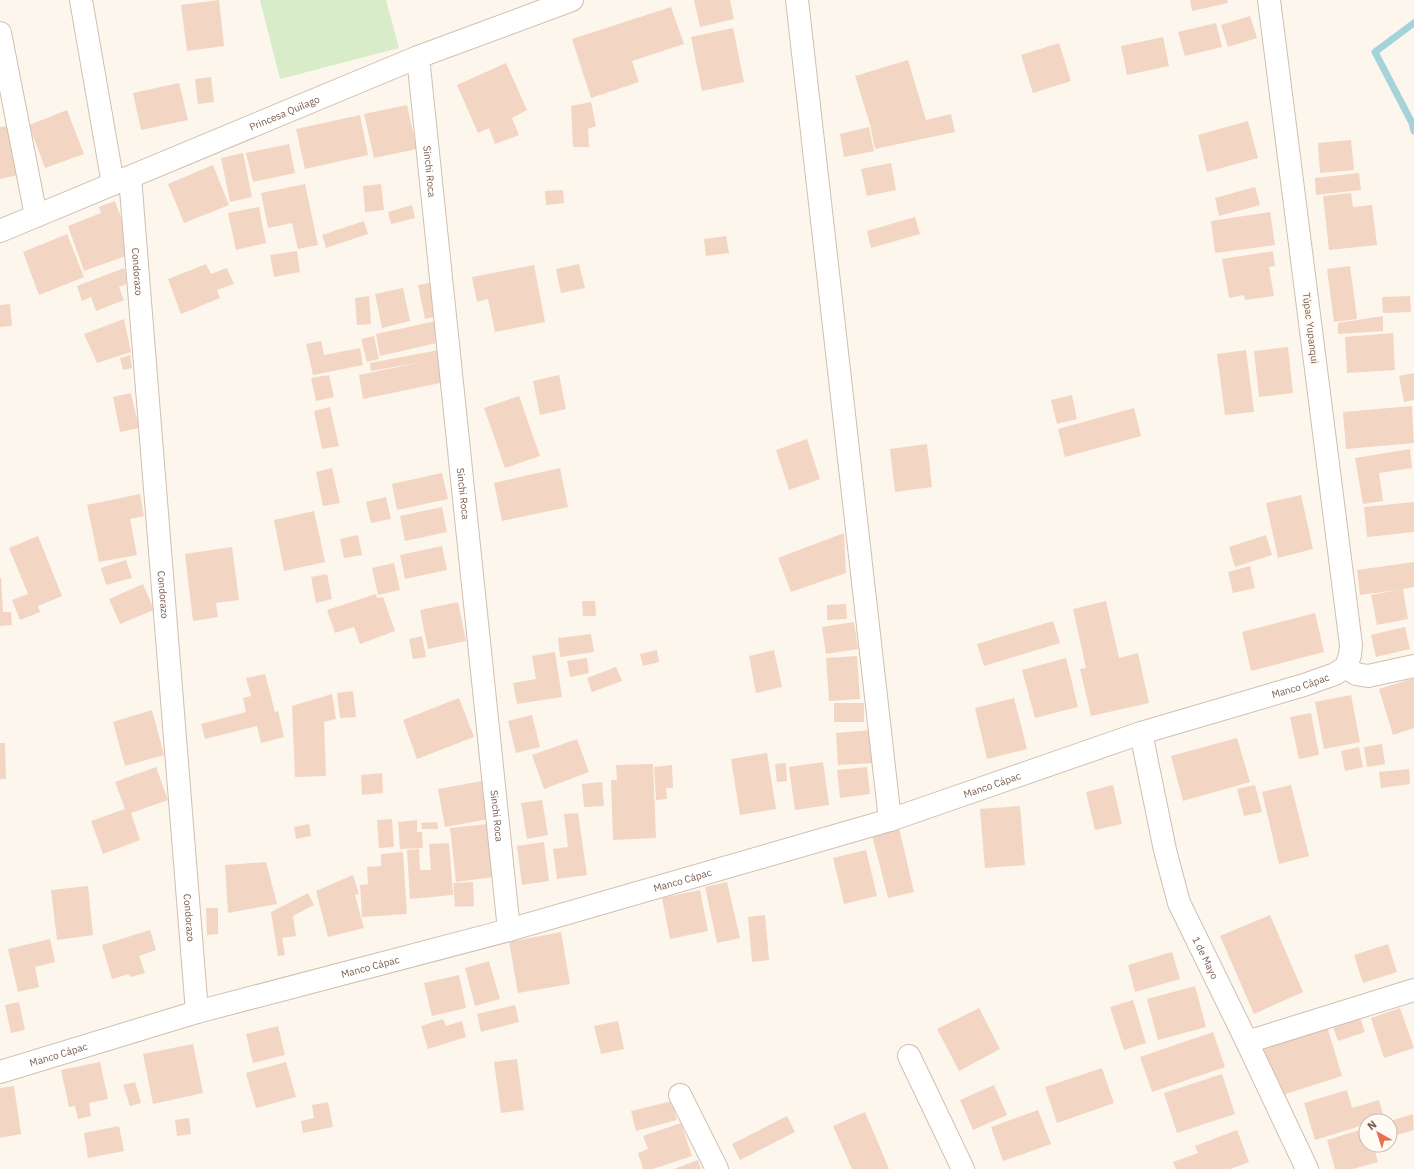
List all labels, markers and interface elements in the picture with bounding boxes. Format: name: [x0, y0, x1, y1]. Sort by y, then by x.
street label: Princesa Quilago: [247, 93, 322, 134]
street label: Sinchi Roca: [420, 145, 439, 199]
street label: Condorazo: [129, 247, 146, 297]
street label: Túpac Yupanqui: [1300, 292, 1321, 364]
street label: Sinchi Roca: [454, 467, 472, 521]
street label: Condorazo: [155, 570, 171, 620]
street label: Manco Cápac: [1270, 671, 1331, 701]
street label: Manco Cápac: [962, 769, 1023, 801]
street label: Sinchi Roca: [487, 789, 506, 843]
street label: Manco Cápac: [652, 866, 713, 895]
street label: Condorazo: [181, 893, 197, 943]
street label: 1 de Mayo: [1189, 934, 1221, 982]
street label: Manco Cápac: [340, 953, 401, 981]
street label: Manco Cápac: [28, 1040, 89, 1070]
north arrow: [1358, 1113, 1398, 1153]
text: N: [1364, 1117, 1379, 1133]

